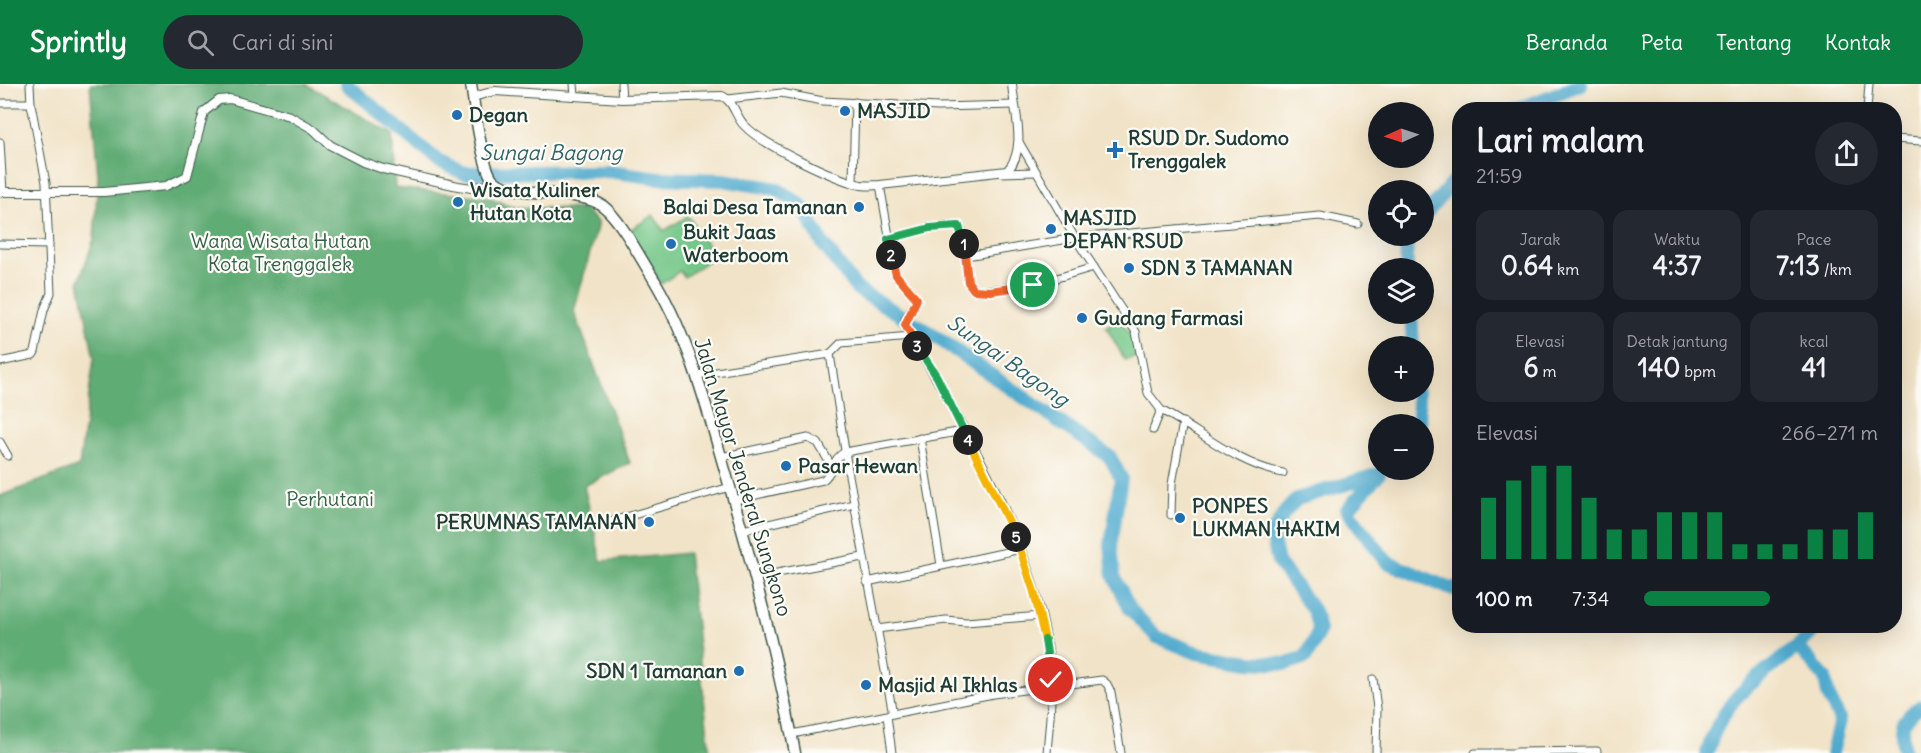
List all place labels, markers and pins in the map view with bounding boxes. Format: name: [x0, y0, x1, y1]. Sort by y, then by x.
place label: MASJID: [857, 98, 931, 123]
place label: Degan: [469, 102, 529, 127]
marker: MASJID: [838, 104, 852, 118]
marker: Degan: [450, 108, 464, 122]
place label: RSUD Dr. Sudomo Trenggalek: [1128, 125, 1289, 173]
marker: RSUD Dr. Sudomo Trenggalek: [1106, 141, 1124, 159]
place label: Wisata Kuliner Hutan Kota: [470, 177, 600, 225]
place label: Balai Desa Tamanan: [663, 194, 847, 219]
marker: Wisata Kuliner Hutan Kota: [451, 195, 465, 209]
marker: Balai Desa Tamanan: [852, 200, 866, 214]
place label: MASJID DEPAN RSUD: [1063, 205, 1183, 253]
place label: Bukit Jaas Waterboom: [683, 219, 789, 267]
marker: MASJID DEPAN RSUD: [1044, 222, 1058, 236]
pin: 1: [949, 229, 979, 259]
marker: Bukit Jaas Waterboom: [664, 237, 678, 251]
pin: 2: [876, 240, 906, 270]
place label: SDN 3 TAMANAN: [1141, 255, 1293, 280]
pin: [1007, 259, 1058, 310]
marker: SDN 3 TAMANAN: [1122, 261, 1136, 275]
place label: Gudang Farmasi: [1094, 305, 1243, 330]
marker: Gudang Farmasi: [1075, 311, 1089, 325]
pin: 3: [902, 331, 932, 361]
pin: 4: [953, 425, 983, 455]
place label: Pasar Hewan: [798, 453, 919, 478]
marker: Pasar Hewan: [779, 459, 793, 473]
place label: PONPES LUKMAN HAKIM: [1192, 493, 1341, 541]
place label: PERUMNAS TAMANAN: [436, 509, 637, 534]
marker: PONPES LUKMAN HAKIM: [1173, 511, 1187, 525]
marker: PERUMNAS TAMANAN: [642, 515, 656, 529]
pin: 5: [1001, 522, 1031, 552]
pin: [1025, 654, 1076, 705]
place label: SDN 1 Tamanan: [586, 658, 727, 683]
marker: SDN 1 Tamanan: [732, 664, 746, 678]
place label: Masjid Al Ikhlas: [878, 672, 1018, 697]
marker: Masjid Al Ikhlas: [859, 678, 873, 692]

